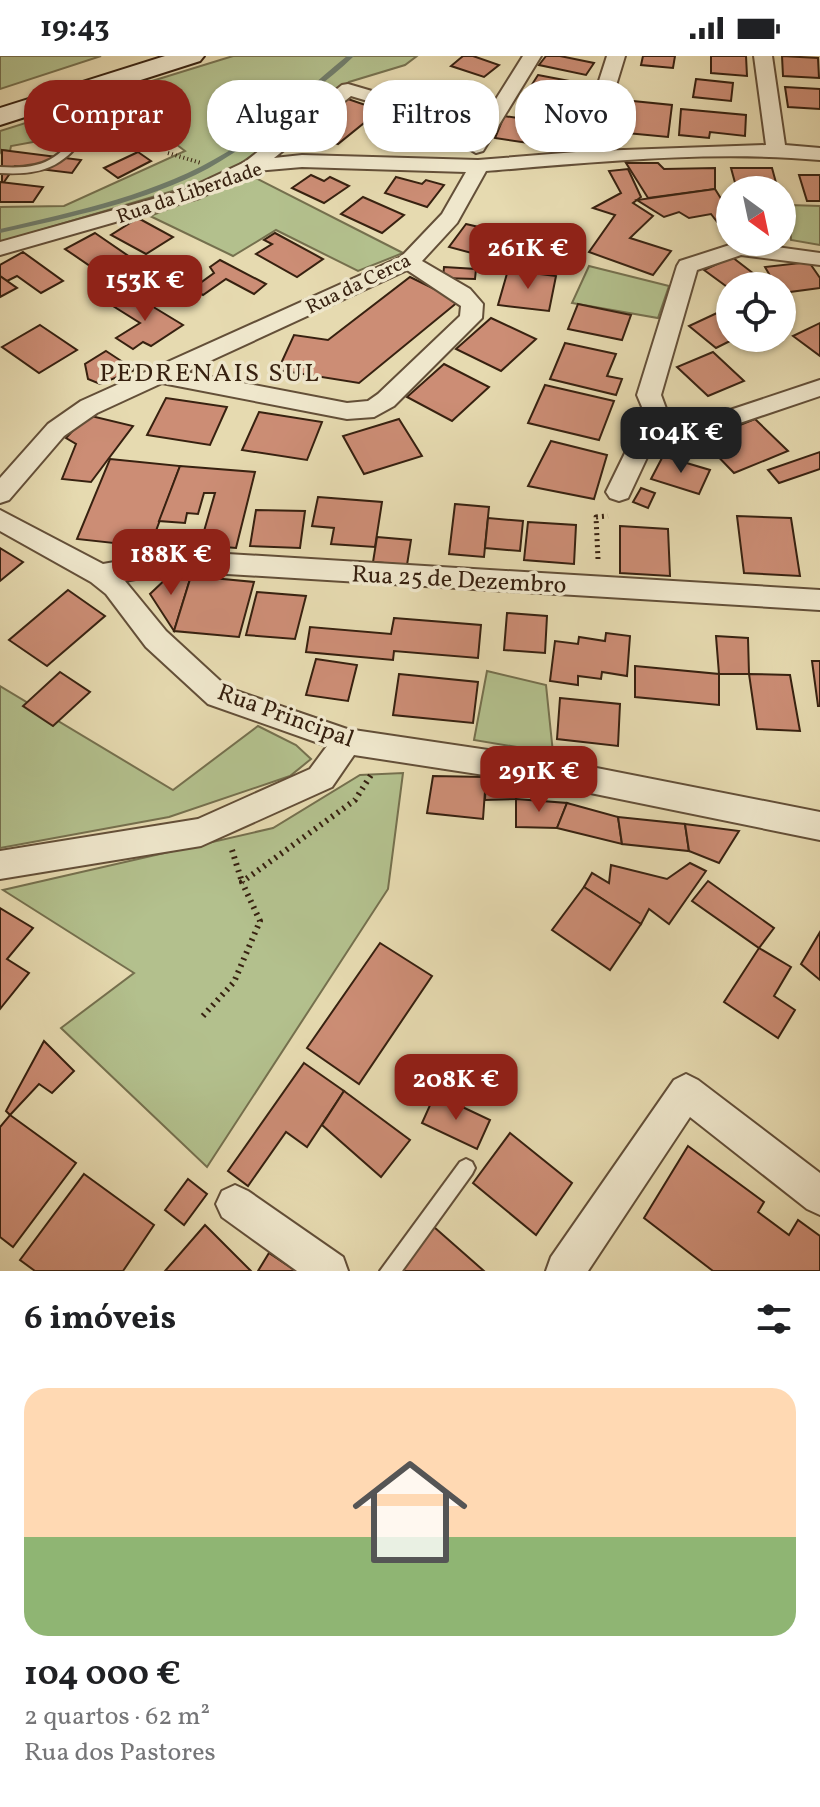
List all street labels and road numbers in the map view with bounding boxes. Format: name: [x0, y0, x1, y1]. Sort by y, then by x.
street label: Rua da Liberdade: [113, 156, 266, 232]
street label: Rua da Cerca: [302, 247, 416, 322]
street label: Rua 25 de Dezembro: [351, 558, 567, 604]
street label: Rua Principal: [212, 676, 358, 757]

